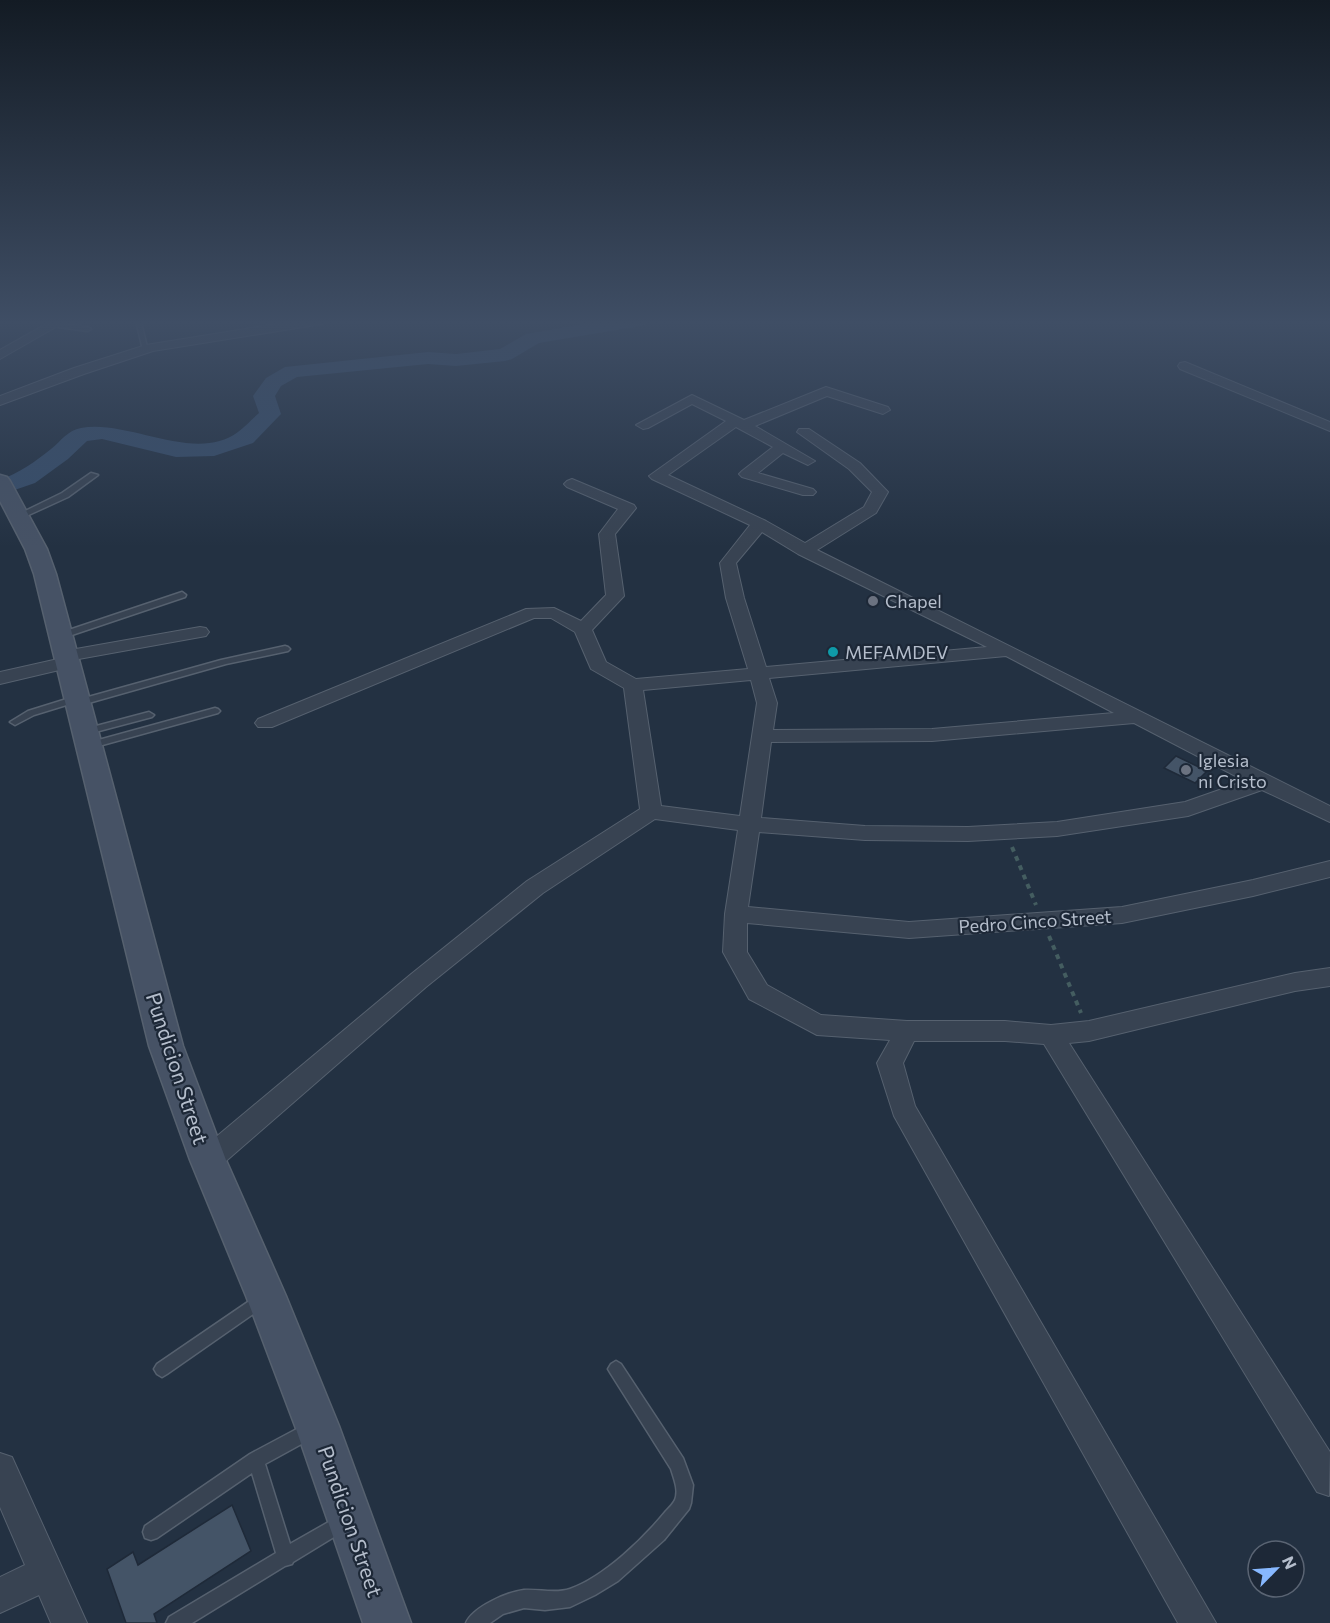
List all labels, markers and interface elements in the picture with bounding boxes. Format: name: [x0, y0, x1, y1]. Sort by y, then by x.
place label: Chapel: [885, 590, 942, 612]
marker: Chapel: [866, 594, 880, 608]
place label: MEFAMDEV: [845, 641, 948, 663]
marker: MEFAMDEV: [826, 645, 840, 659]
place label: Iglesia ni Cristo: [1198, 749, 1267, 792]
marker: Iglesia ni Cristo: [1179, 763, 1193, 777]
street label: Pedro Cinco Street: [958, 905, 1112, 937]
street label: Pundicion Street: [142, 989, 214, 1147]
street label: Pundicion Street: [313, 1442, 389, 1600]
north arrow: [1246, 1539, 1306, 1599]
text: N: [1279, 1553, 1301, 1572]

